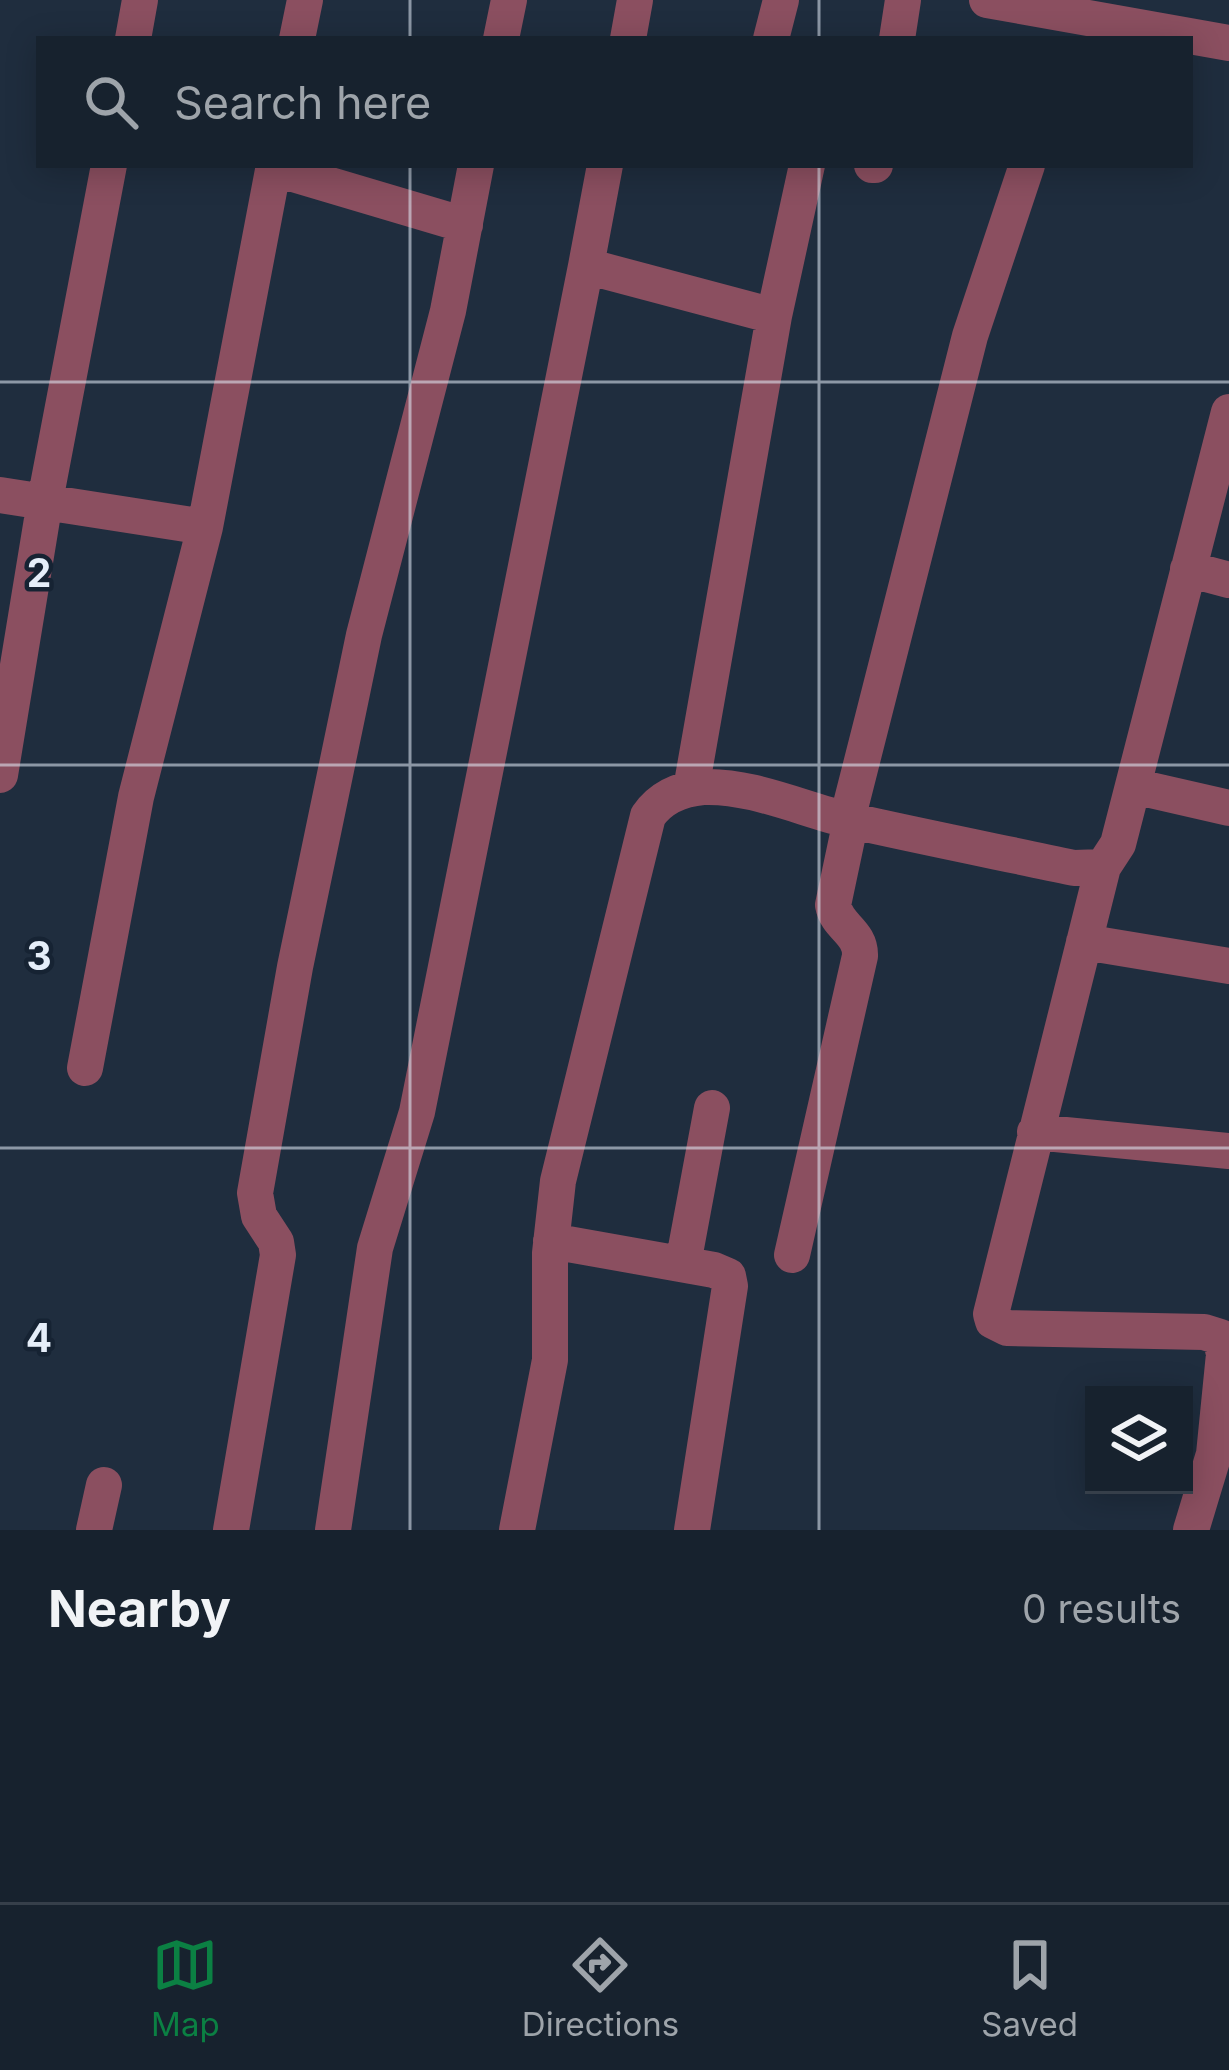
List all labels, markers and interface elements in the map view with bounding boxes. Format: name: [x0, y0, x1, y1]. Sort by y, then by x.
search box: [36, 36, 1193, 168]
icon: search: [78, 69, 144, 135]
text: Search here: [174, 75, 431, 130]
text: 2: [27, 549, 51, 596]
text: 3: [26, 932, 52, 979]
text: 4: [26, 1314, 52, 1361]
map controls: [1085, 1386, 1193, 1494]
button: layers: [1085, 1386, 1193, 1494]
text: Nearby: [48, 1578, 231, 1639]
text: 0 results: [1022, 1585, 1181, 1632]
tab: Map: [151, 1932, 220, 2044]
tab: Directions: [522, 1932, 679, 2044]
tab: Saved: [981, 1932, 1078, 2044]

